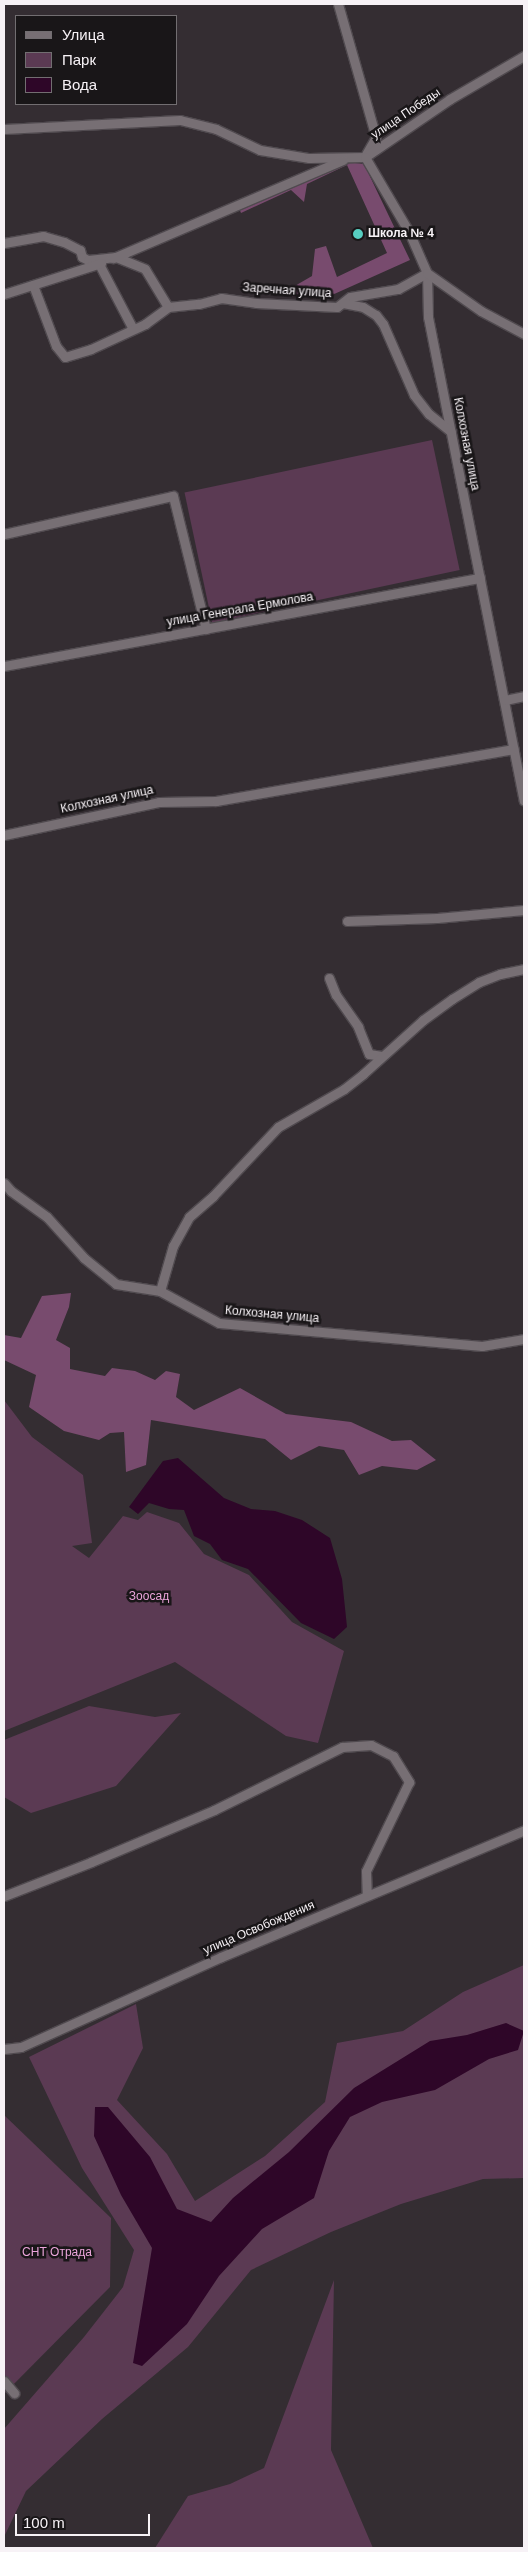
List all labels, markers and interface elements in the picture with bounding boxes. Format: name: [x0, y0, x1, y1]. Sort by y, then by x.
legend: [15, 15, 178, 105]
text: Улица: [62, 26, 105, 43]
text: Парк: [62, 51, 96, 68]
text: Вода: [62, 76, 97, 93]
street label: улица Победы: [369, 86, 443, 142]
place label: Школа № 4: [368, 227, 434, 241]
marker: Школа № 4: [352, 228, 364, 240]
street label: Заречная улица: [242, 281, 332, 301]
street label: Колхозная улица: [450, 396, 482, 492]
street label: улица Генерала Ермолова: [166, 590, 314, 630]
street label: Колхозная улица: [59, 783, 155, 817]
street label: Колхозная улица: [224, 1304, 320, 1326]
park label: Зоосад: [129, 1590, 169, 1604]
street label: улица Освобождения: [201, 1898, 317, 1958]
park label: СНТ Отрада: [22, 2246, 92, 2260]
scale bar: [18, 2504, 152, 2536]
text: 100 m: [23, 2514, 65, 2531]

